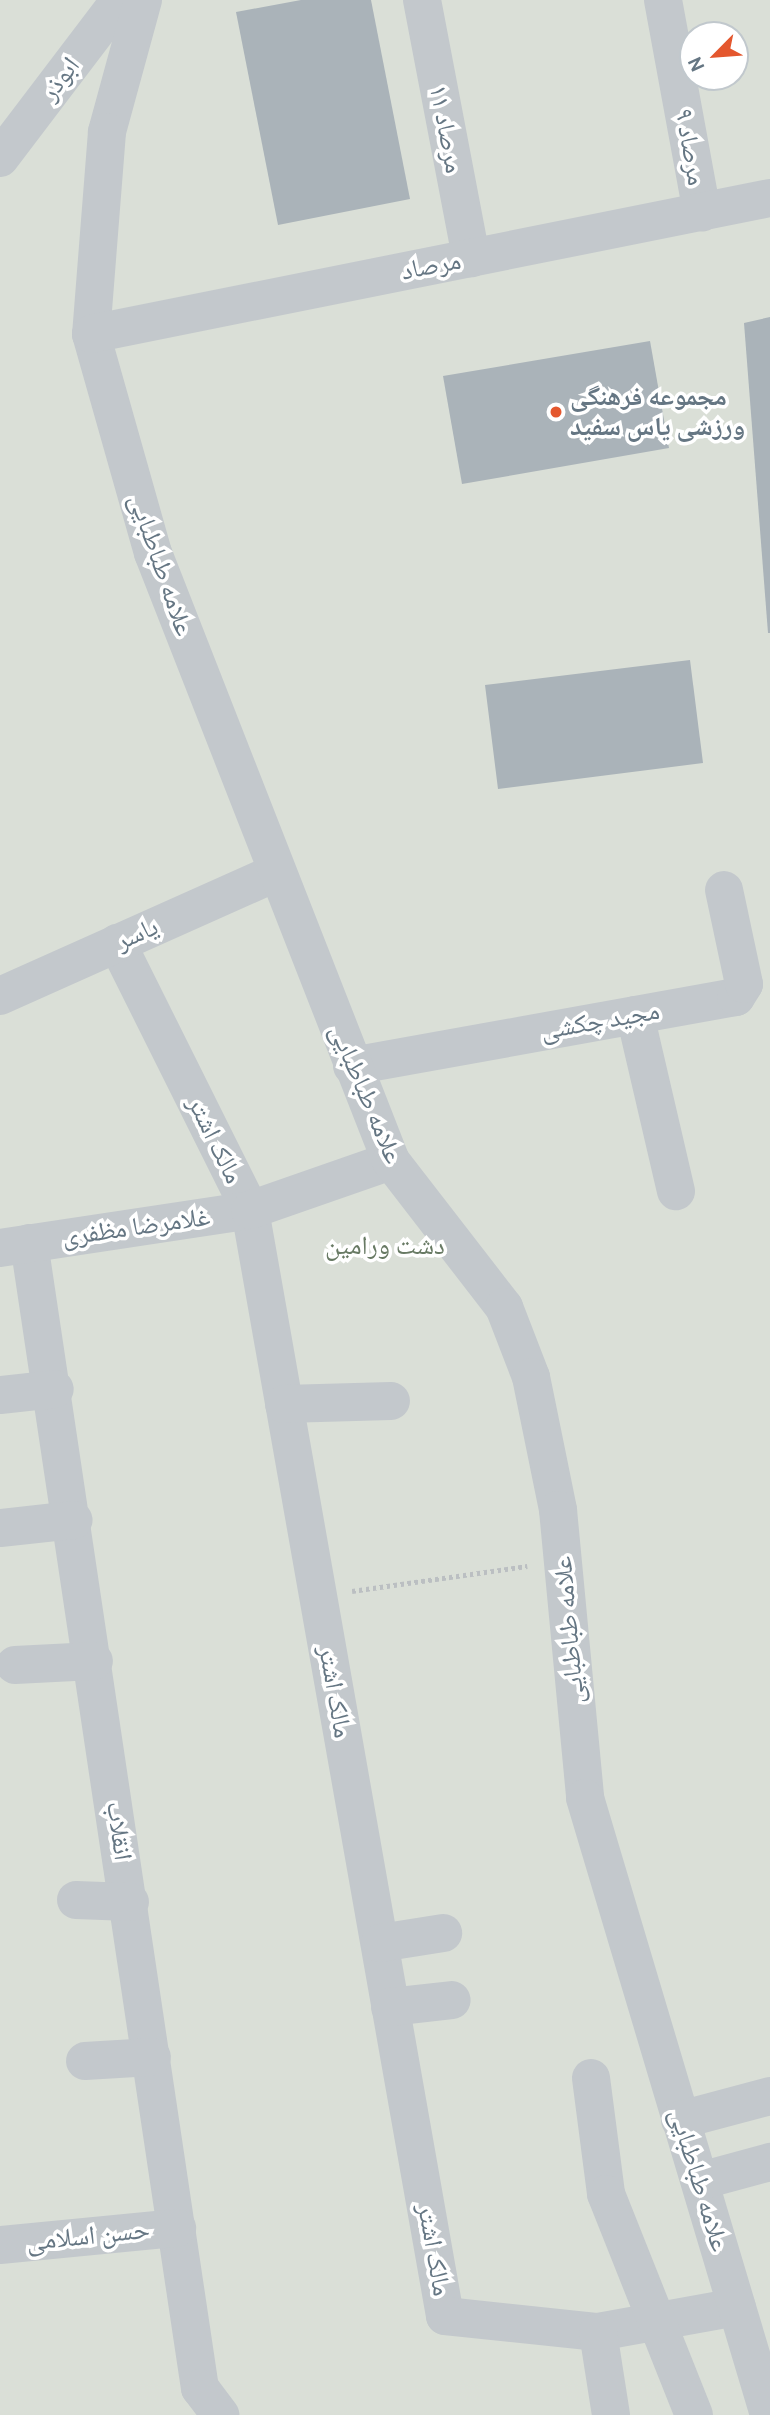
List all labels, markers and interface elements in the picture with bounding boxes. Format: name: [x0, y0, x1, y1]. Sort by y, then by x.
north arrow: [679, 21, 749, 91]
street label: ابوذر: [34, 51, 86, 107]
text: N: [683, 53, 710, 75]
street label: مرصاد ۱۱: [422, 82, 470, 176]
street label: مرصاد ۹: [668, 106, 712, 188]
street label: مرصاد: [399, 245, 463, 287]
place label: مجموعه فرهنگی ورزشی یاس سفید: [570, 381, 745, 442]
marker: مجموعه فرهنگی ورزشی یاس سفید: [548, 404, 564, 420]
street label: علامه طباطبایی: [122, 490, 200, 640]
street label: یاسر: [111, 911, 163, 957]
street label: مجید چکشی: [538, 995, 662, 1047]
street label: علامه طباطبایی: [323, 1020, 409, 1168]
street label: مالک اشتر: [181, 1091, 249, 1189]
street label: غلامرضا مظفری: [60, 1201, 212, 1253]
park label: دشت ورامین: [325, 1230, 445, 1262]
street label: علامه طباطبایی: [547, 1555, 591, 1705]
street label: مالک اشتر: [312, 1643, 358, 1741]
street label: انقلاب: [99, 1799, 139, 1863]
street label: علامه طباطبایی: [662, 2105, 736, 2255]
street label: مالک اشتر: [411, 2201, 457, 2299]
street label: حسن اسلامی: [25, 2214, 151, 2258]

